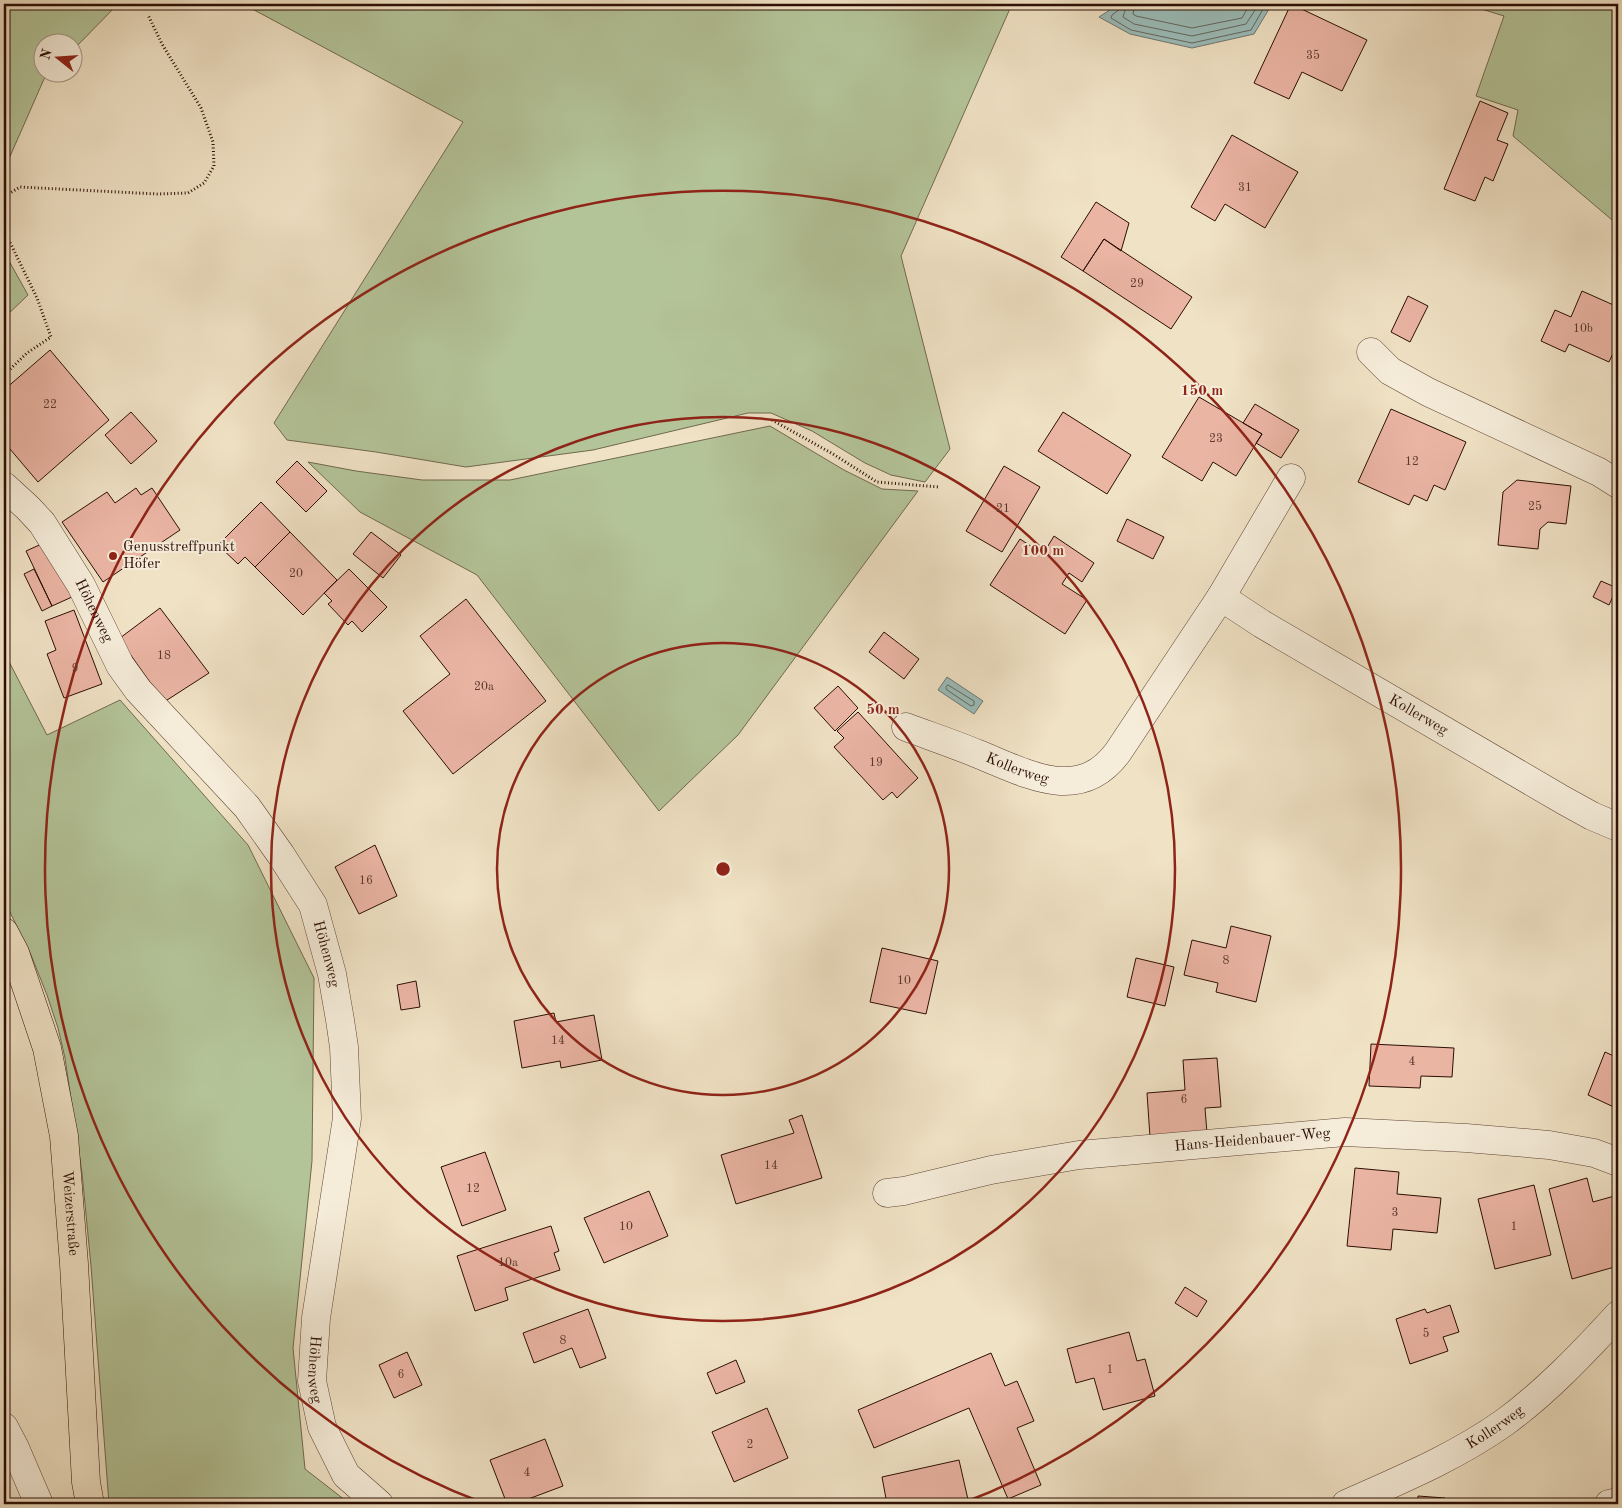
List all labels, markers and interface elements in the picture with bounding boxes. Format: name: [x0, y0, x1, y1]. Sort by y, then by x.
north arrow: [32, 32, 82, 82]
text: N: [38, 47, 55, 62]
house number: 35: [1306, 49, 1320, 62]
house number: 31: [1238, 182, 1252, 194]
house number: 29: [1130, 278, 1144, 290]
house number: 10b: [1573, 323, 1593, 335]
text: 150 m: [1181, 384, 1223, 399]
house number: 22: [43, 399, 57, 411]
house number: 23: [1209, 433, 1223, 445]
house number: 12: [1405, 456, 1419, 468]
house number: 25: [1528, 500, 1542, 513]
house number: 21: [996, 503, 1010, 515]
place label: Genusstreffpunkt Höfer: [123, 540, 235, 572]
text: 100 m: [1022, 544, 1064, 559]
marker: Genusstreffpunkt Höfer: [107, 550, 119, 562]
house number: 20: [289, 568, 303, 580]
street label: Höhenweg: [72, 577, 115, 645]
house number: 18: [157, 650, 171, 662]
house number: 9: [72, 663, 78, 675]
house number: 20a: [474, 681, 494, 693]
street label: Kollerweg: [1386, 692, 1450, 738]
text: 50 m: [866, 703, 900, 718]
street label: Kollerweg: [983, 750, 1050, 787]
house number: 19: [869, 757, 883, 769]
centre of rings: [714, 860, 732, 878]
house number: 16: [359, 875, 373, 887]
street label: Höhenweg: [310, 919, 342, 989]
house number: 8: [1223, 955, 1230, 967]
house number: 10: [897, 975, 911, 987]
house number: 14: [551, 1035, 565, 1047]
house number: 4: [1409, 1056, 1416, 1068]
house number: 6: [1181, 1094, 1188, 1106]
street label: Hans-Heidenbauer-Weg: [1174, 1126, 1331, 1154]
house number: 14: [764, 1160, 778, 1172]
street label: Weizerstraße: [59, 1170, 81, 1256]
house number: 12: [466, 1183, 480, 1195]
house number: 3: [1392, 1207, 1398, 1219]
house number: 10: [619, 1221, 633, 1233]
house number: 1: [1511, 1221, 1517, 1233]
house number: 10a: [498, 1257, 518, 1269]
house number: 5: [1423, 1327, 1430, 1340]
street label: Höhenweg: [304, 1335, 324, 1405]
house number: 8: [560, 1335, 567, 1347]
house number: 1: [1107, 1364, 1113, 1376]
house number: 6: [398, 1369, 405, 1381]
street label: Kollerweg: [1464, 1403, 1527, 1452]
house number: 2: [747, 1439, 753, 1451]
house number: 4: [524, 1467, 531, 1479]

